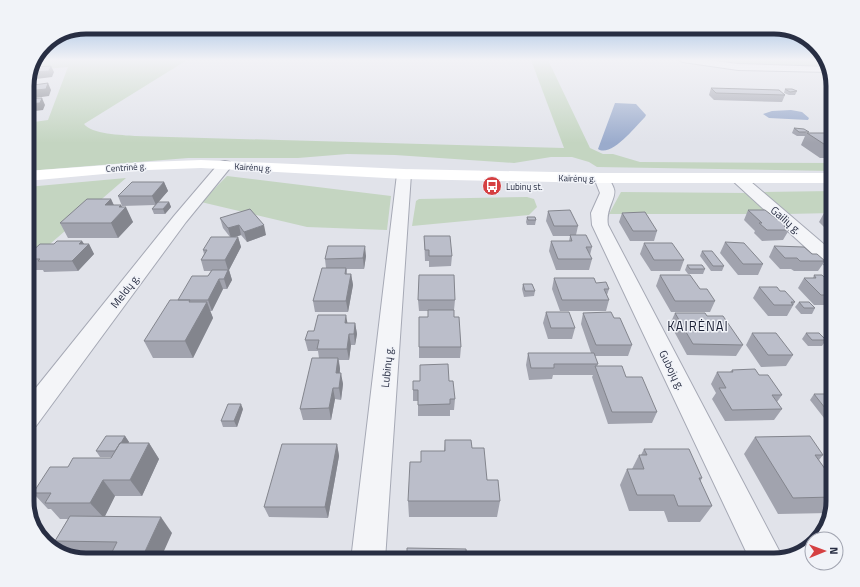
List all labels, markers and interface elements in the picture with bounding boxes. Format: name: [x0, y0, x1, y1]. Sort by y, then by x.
street label: Centrinė g.: [105, 159, 147, 175]
street label: Kairėnų g.: [234, 160, 272, 174]
street label: Kairėnų g.: [558, 171, 596, 185]
bus stop icon: Lubinų st.: [481, 175, 503, 197]
place label: Lubinų st.: [506, 180, 543, 193]
street label: Gailių g.: [767, 202, 805, 238]
street label: Meldų g.: [107, 271, 143, 311]
district label: KAIRĖNAI: [667, 316, 729, 336]
street label: Lubinų g.: [377, 346, 397, 388]
street label: Gubojų g.: [655, 347, 689, 393]
north arrow: [804, 531, 844, 571]
text: N: [826, 547, 842, 555]

